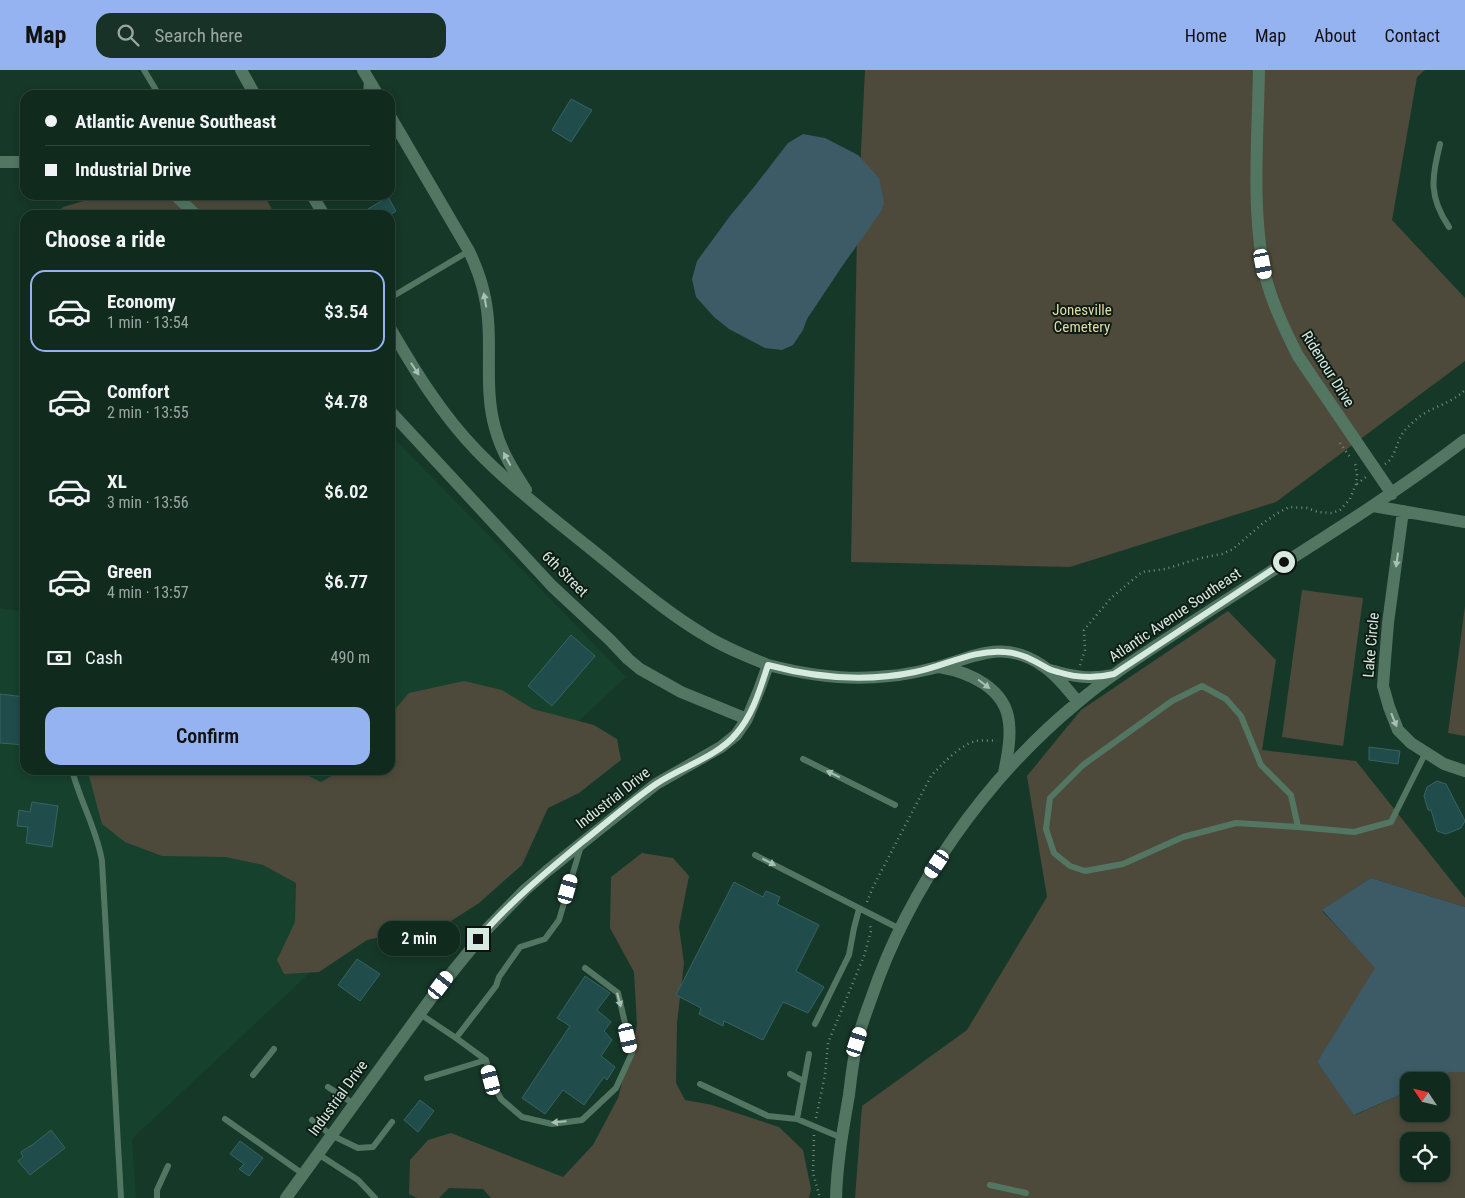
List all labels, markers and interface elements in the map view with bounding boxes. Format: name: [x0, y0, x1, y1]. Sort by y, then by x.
search box: [96, 13, 446, 58]
text: Map: [25, 21, 66, 49]
icon: search: [114, 21, 142, 49]
text: Search here: [154, 24, 243, 47]
text: Home: [1185, 25, 1227, 46]
text: Map: [1255, 25, 1286, 46]
text: About: [1314, 25, 1356, 46]
text: Contact: [1384, 25, 1440, 46]
text: Atlantic Avenue Southeast: [75, 110, 276, 133]
text: Industrial Drive: [75, 158, 191, 181]
text: Choose a ride: [45, 227, 166, 252]
car: [1252, 248, 1273, 280]
icon: car: [47, 289, 92, 334]
text: Economy: [107, 290, 176, 313]
one-way arrow: [480, 291, 488, 307]
text: $3.54: [324, 300, 368, 323]
park label: Jonesville Cemetery: [1052, 301, 1112, 336]
text: 1 min · 13:54: [107, 313, 189, 332]
street label: Ridenour Drive: [1298, 328, 1358, 410]
one-way arrow: [410, 363, 420, 376]
icon: car: [47, 379, 92, 424]
text: Comfort: [107, 380, 170, 403]
text: $4.78: [324, 390, 368, 413]
text: 2 min · 13:55: [107, 403, 189, 422]
one-way arrow: [503, 452, 511, 466]
icon: car: [47, 469, 92, 514]
text: XL: [107, 470, 127, 493]
text: $6.02: [324, 480, 368, 503]
text: 3 min · 13:56: [107, 493, 189, 512]
street label: 6th Street: [538, 547, 592, 601]
route start: [1273, 551, 1295, 573]
one-way arrow: [1393, 552, 1401, 568]
icon: car: [47, 559, 92, 604]
text: Green: [107, 560, 152, 583]
street label: Atlantic Avenue Southeast: [1106, 564, 1244, 666]
text: $6.77: [324, 570, 368, 593]
text: 4 min · 13:57: [107, 583, 189, 602]
street label: Lake Circle: [1359, 612, 1383, 678]
icon: cash: [45, 644, 73, 672]
text: Cash: [85, 646, 123, 669]
text: 490 m: [331, 648, 370, 667]
one-way arrow: [977, 679, 991, 689]
button: Confirm: [45, 707, 370, 765]
one-way arrow: [1390, 713, 1398, 727]
street label: Industrial Drive: [572, 764, 654, 832]
one-way arrow: [825, 769, 840, 778]
car: [922, 847, 951, 881]
one-way arrow: [762, 858, 776, 866]
car: [556, 873, 579, 905]
callout: 2 min: [378, 922, 460, 956]
route end: [467, 928, 489, 950]
text: 2 min: [401, 929, 437, 948]
car: [425, 969, 456, 1001]
one-way arrow: [616, 993, 624, 1008]
car: [617, 1022, 638, 1054]
car: [845, 1025, 868, 1059]
street label: Industrial Drive: [305, 1057, 371, 1139]
car: [479, 1064, 502, 1096]
north arrow: [1400, 1072, 1450, 1122]
map controls: [1400, 1072, 1450, 1182]
one-way arrow: [550, 1119, 566, 1127]
button: locate: [1400, 1132, 1450, 1182]

